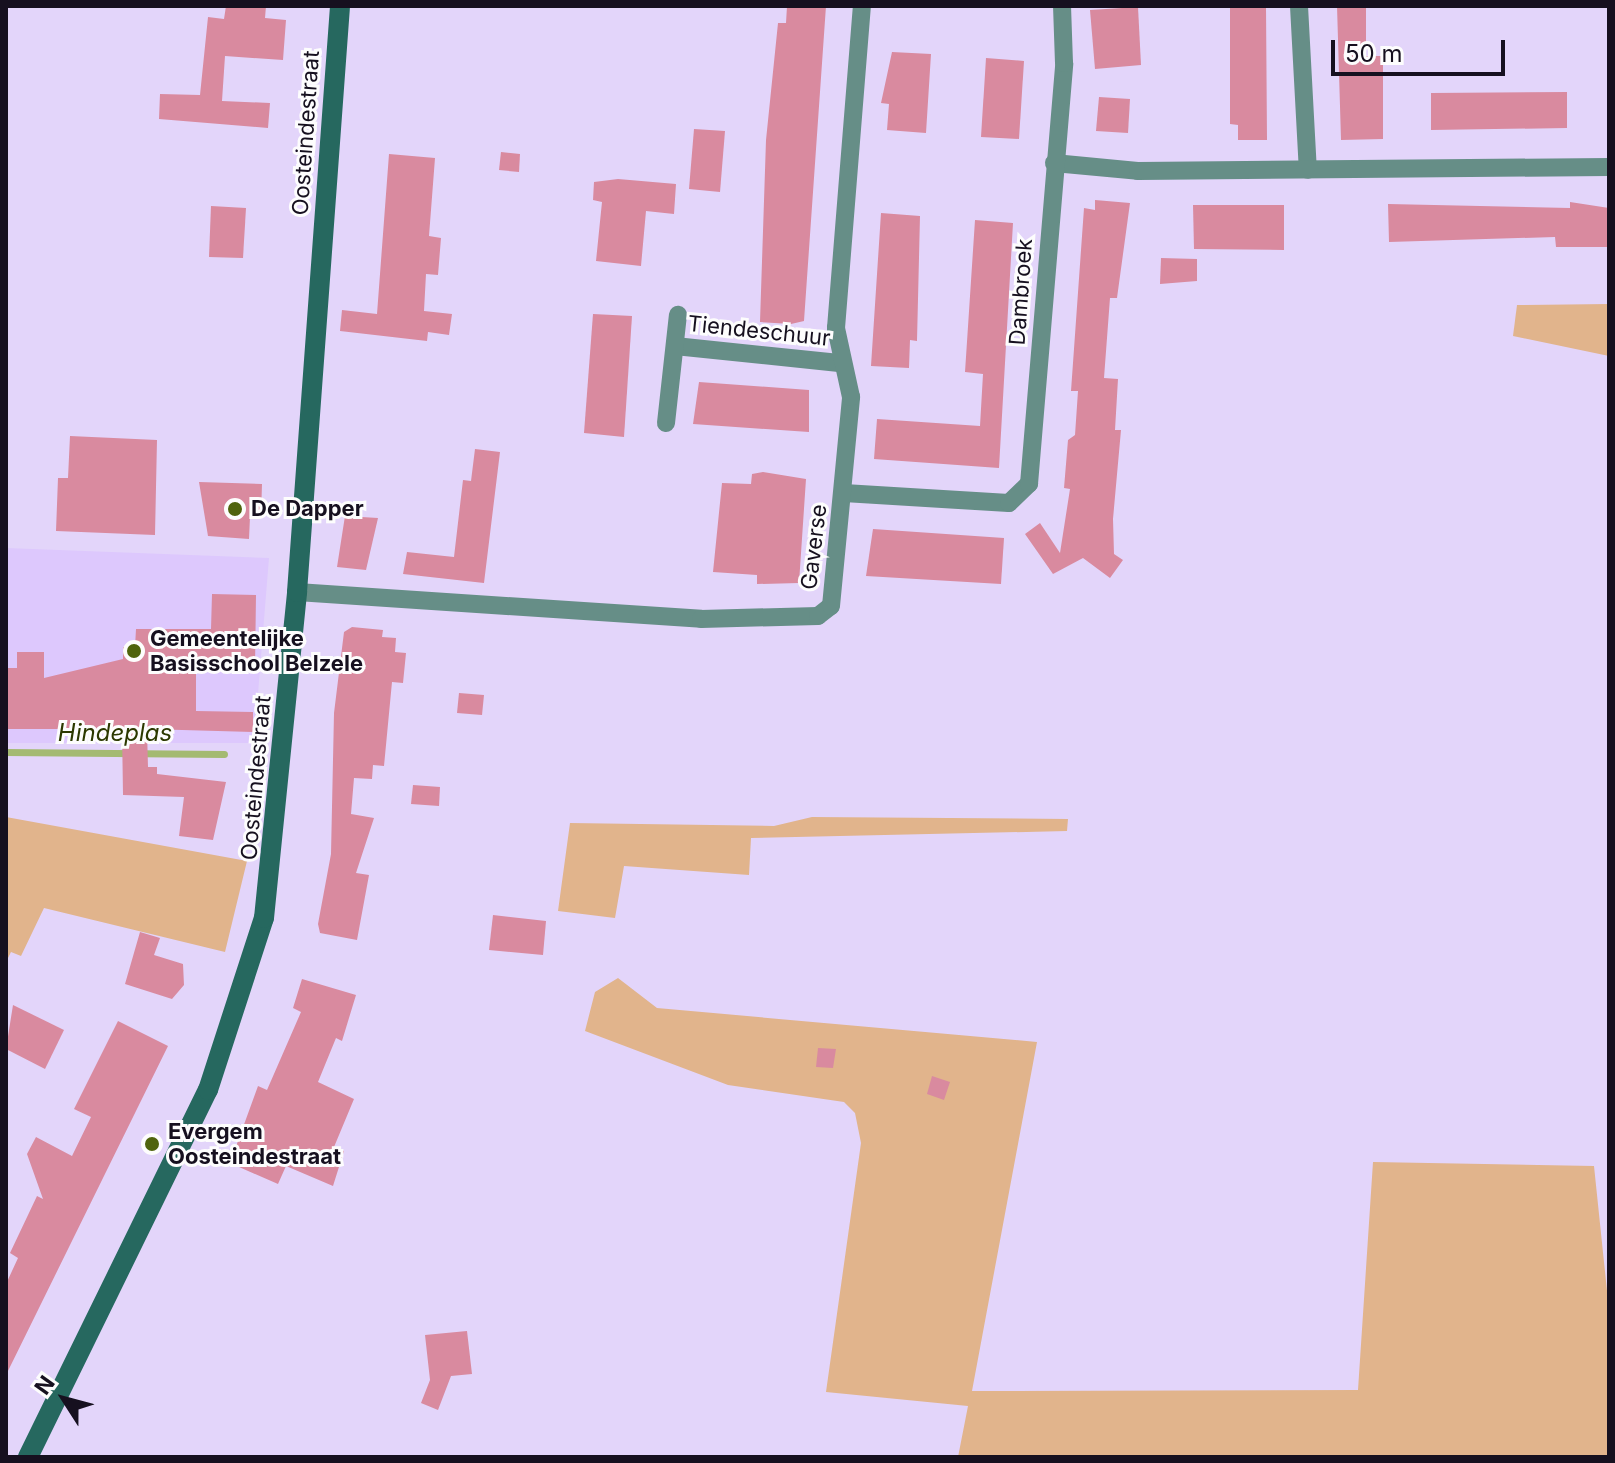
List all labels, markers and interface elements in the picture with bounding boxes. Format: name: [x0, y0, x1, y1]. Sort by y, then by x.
scale bar: [1335, 24, 1509, 74]
text: 50 m: [1345, 39, 1403, 68]
street label: Oosteindestraat: [287, 50, 325, 216]
street label: Dambroek: [1004, 238, 1038, 346]
street label: Tiendeschuur: [686, 310, 832, 352]
place label: De Dapper: [251, 496, 364, 522]
marker: De Dapper: [226, 500, 244, 518]
street label: Gaverse: [796, 503, 832, 591]
place label: Gemeentelijke Basisschool Belzele: [150, 625, 363, 676]
marker: Gemeentelijke Basisschool Belzele: [125, 642, 143, 660]
street label: Oosteindestraat: [236, 695, 276, 861]
water label: Hindeplas: [58, 719, 172, 747]
place label: Evergem Oosteindestraat: [168, 1118, 341, 1170]
marker: Evergem Oosteindestraat: [143, 1135, 161, 1153]
north arrow: [24, 1359, 104, 1439]
text: N: [29, 1370, 60, 1399]

